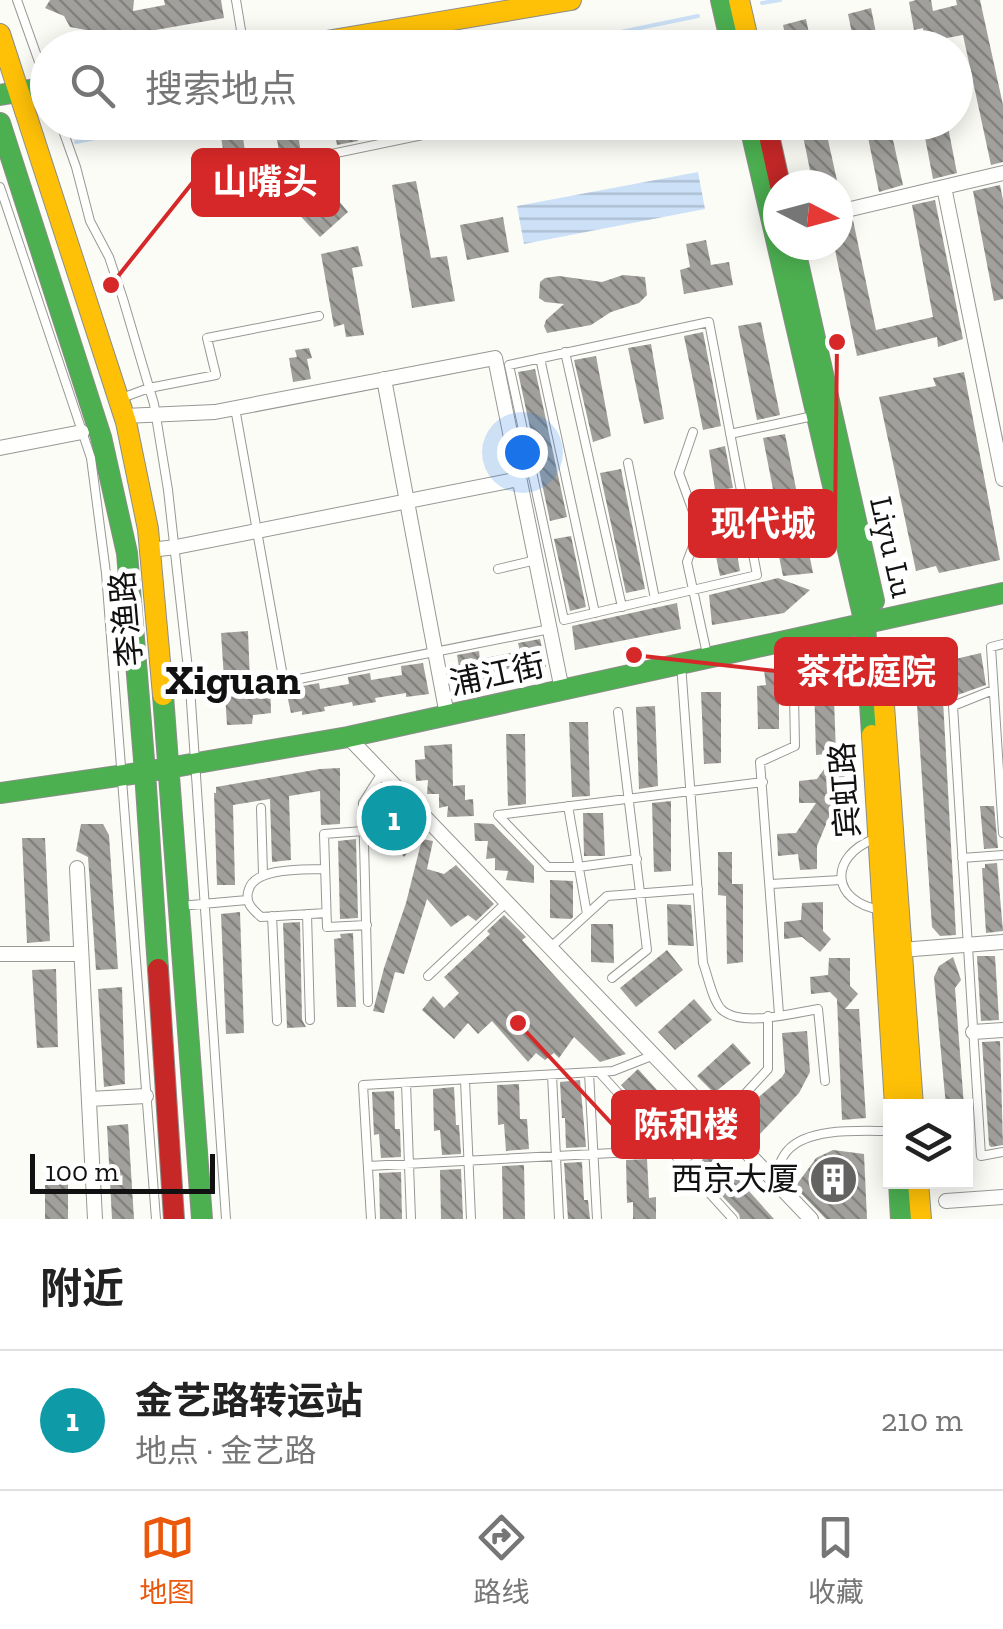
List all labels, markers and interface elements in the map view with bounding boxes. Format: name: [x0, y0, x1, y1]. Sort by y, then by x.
search box: [30, 30, 973, 140]
icon: search: [65, 58, 120, 113]
text: 搜索地点: [145, 66, 297, 112]
callout: 山嘴头: [193, 150, 338, 215]
text: 山嘴头: [212, 161, 318, 203]
north arrow: [763, 170, 853, 260]
your location: [497, 427, 548, 478]
callout: 现代城: [690, 491, 835, 556]
street label: Liyu Lu: [862, 493, 922, 601]
text: 现代城: [710, 503, 816, 545]
street label: 李渔路: [103, 570, 149, 668]
callout: 茶花庭院: [776, 639, 956, 704]
street label: 浦江街: [446, 645, 548, 703]
text: 茶花庭院: [796, 651, 936, 693]
district label: Xiguan: [165, 654, 301, 705]
street label: 宾虹路: [823, 741, 867, 839]
pin: 1: [362, 780, 426, 856]
callout: 陈和楼: [613, 1092, 758, 1157]
map controls: [883, 1099, 973, 1189]
button: layers: [883, 1099, 973, 1189]
text: 陈和楼: [633, 1104, 739, 1146]
scale bar: [30, 1149, 215, 1194]
building icon: 西京大厦: [808, 1153, 860, 1205]
text: 100 m: [45, 1155, 119, 1188]
place label: 西京大厦: [671, 1160, 799, 1198]
text: 附近: [40, 1263, 124, 1314]
text: 金艺路转运站: [135, 1378, 363, 1424]
text: 1: [66, 1401, 79, 1439]
text: 210 m: [881, 1401, 963, 1439]
text: 地点 · 金艺路: [135, 1432, 317, 1470]
tab: 地图: [139, 1510, 195, 1610]
tab: 路线: [473, 1510, 530, 1610]
tab: 收藏: [808, 1510, 864, 1610]

